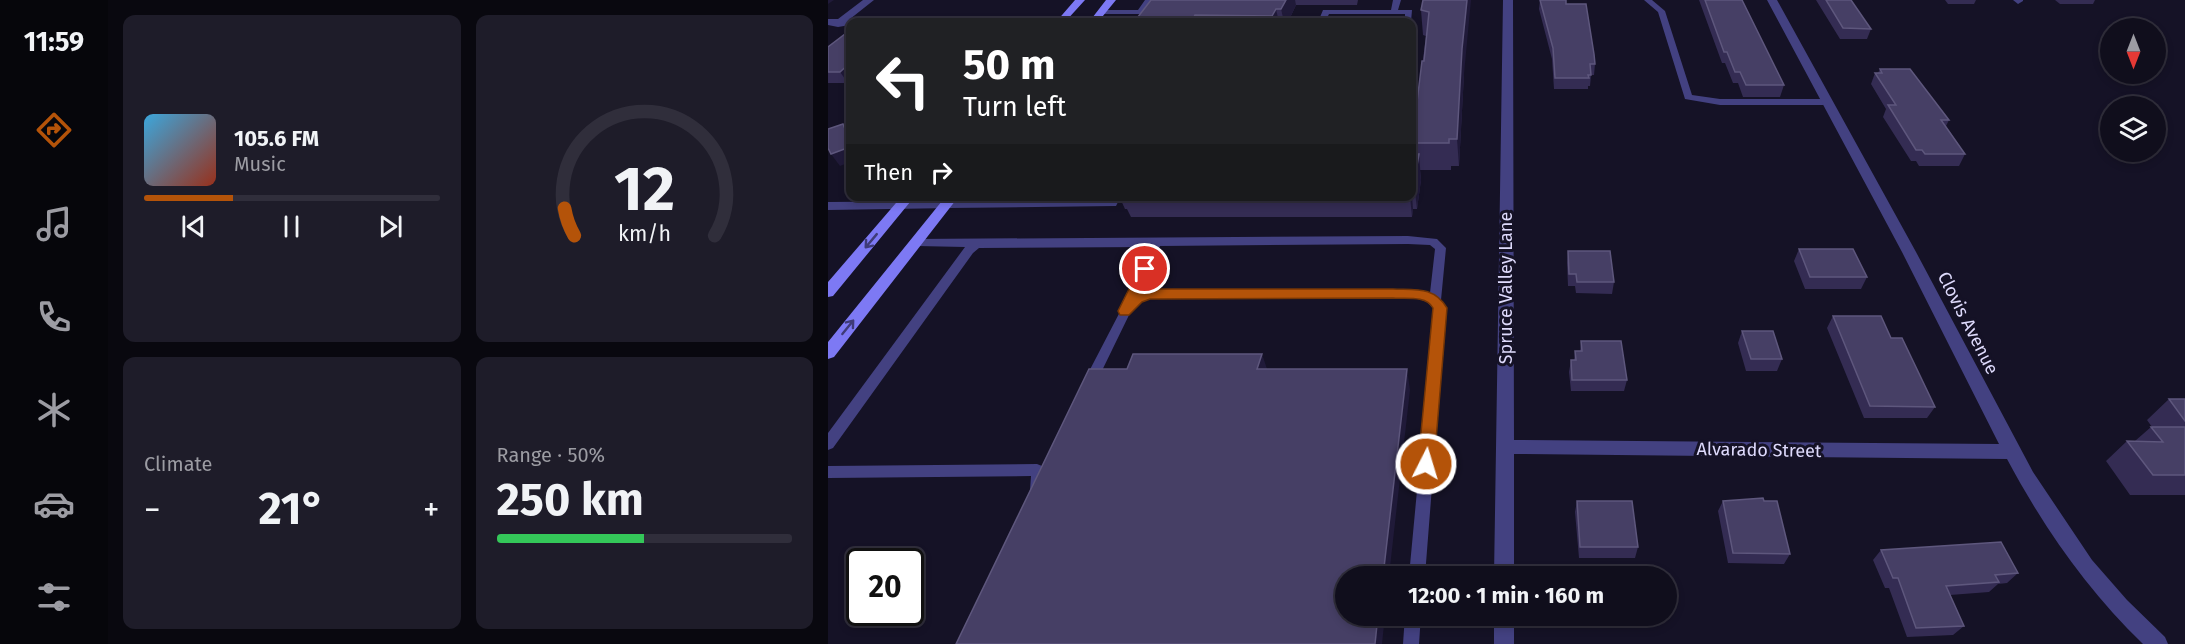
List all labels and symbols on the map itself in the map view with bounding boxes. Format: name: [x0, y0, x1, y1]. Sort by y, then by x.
north arrow: [2100, 18, 2166, 84]
street label: Spruce Valley Lane: [1495, 212, 1517, 364]
one-way arrow: [864, 233, 878, 248]
pin: [1119, 243, 1170, 294]
street label: Clovis Avenue: [1933, 268, 2003, 378]
one-way arrow: [842, 319, 855, 335]
position arrow: [1394, 432, 1458, 496]
street label: Alvarado Street: [1696, 438, 1822, 462]
speed limit sign: 20: [846, 548, 924, 626]

